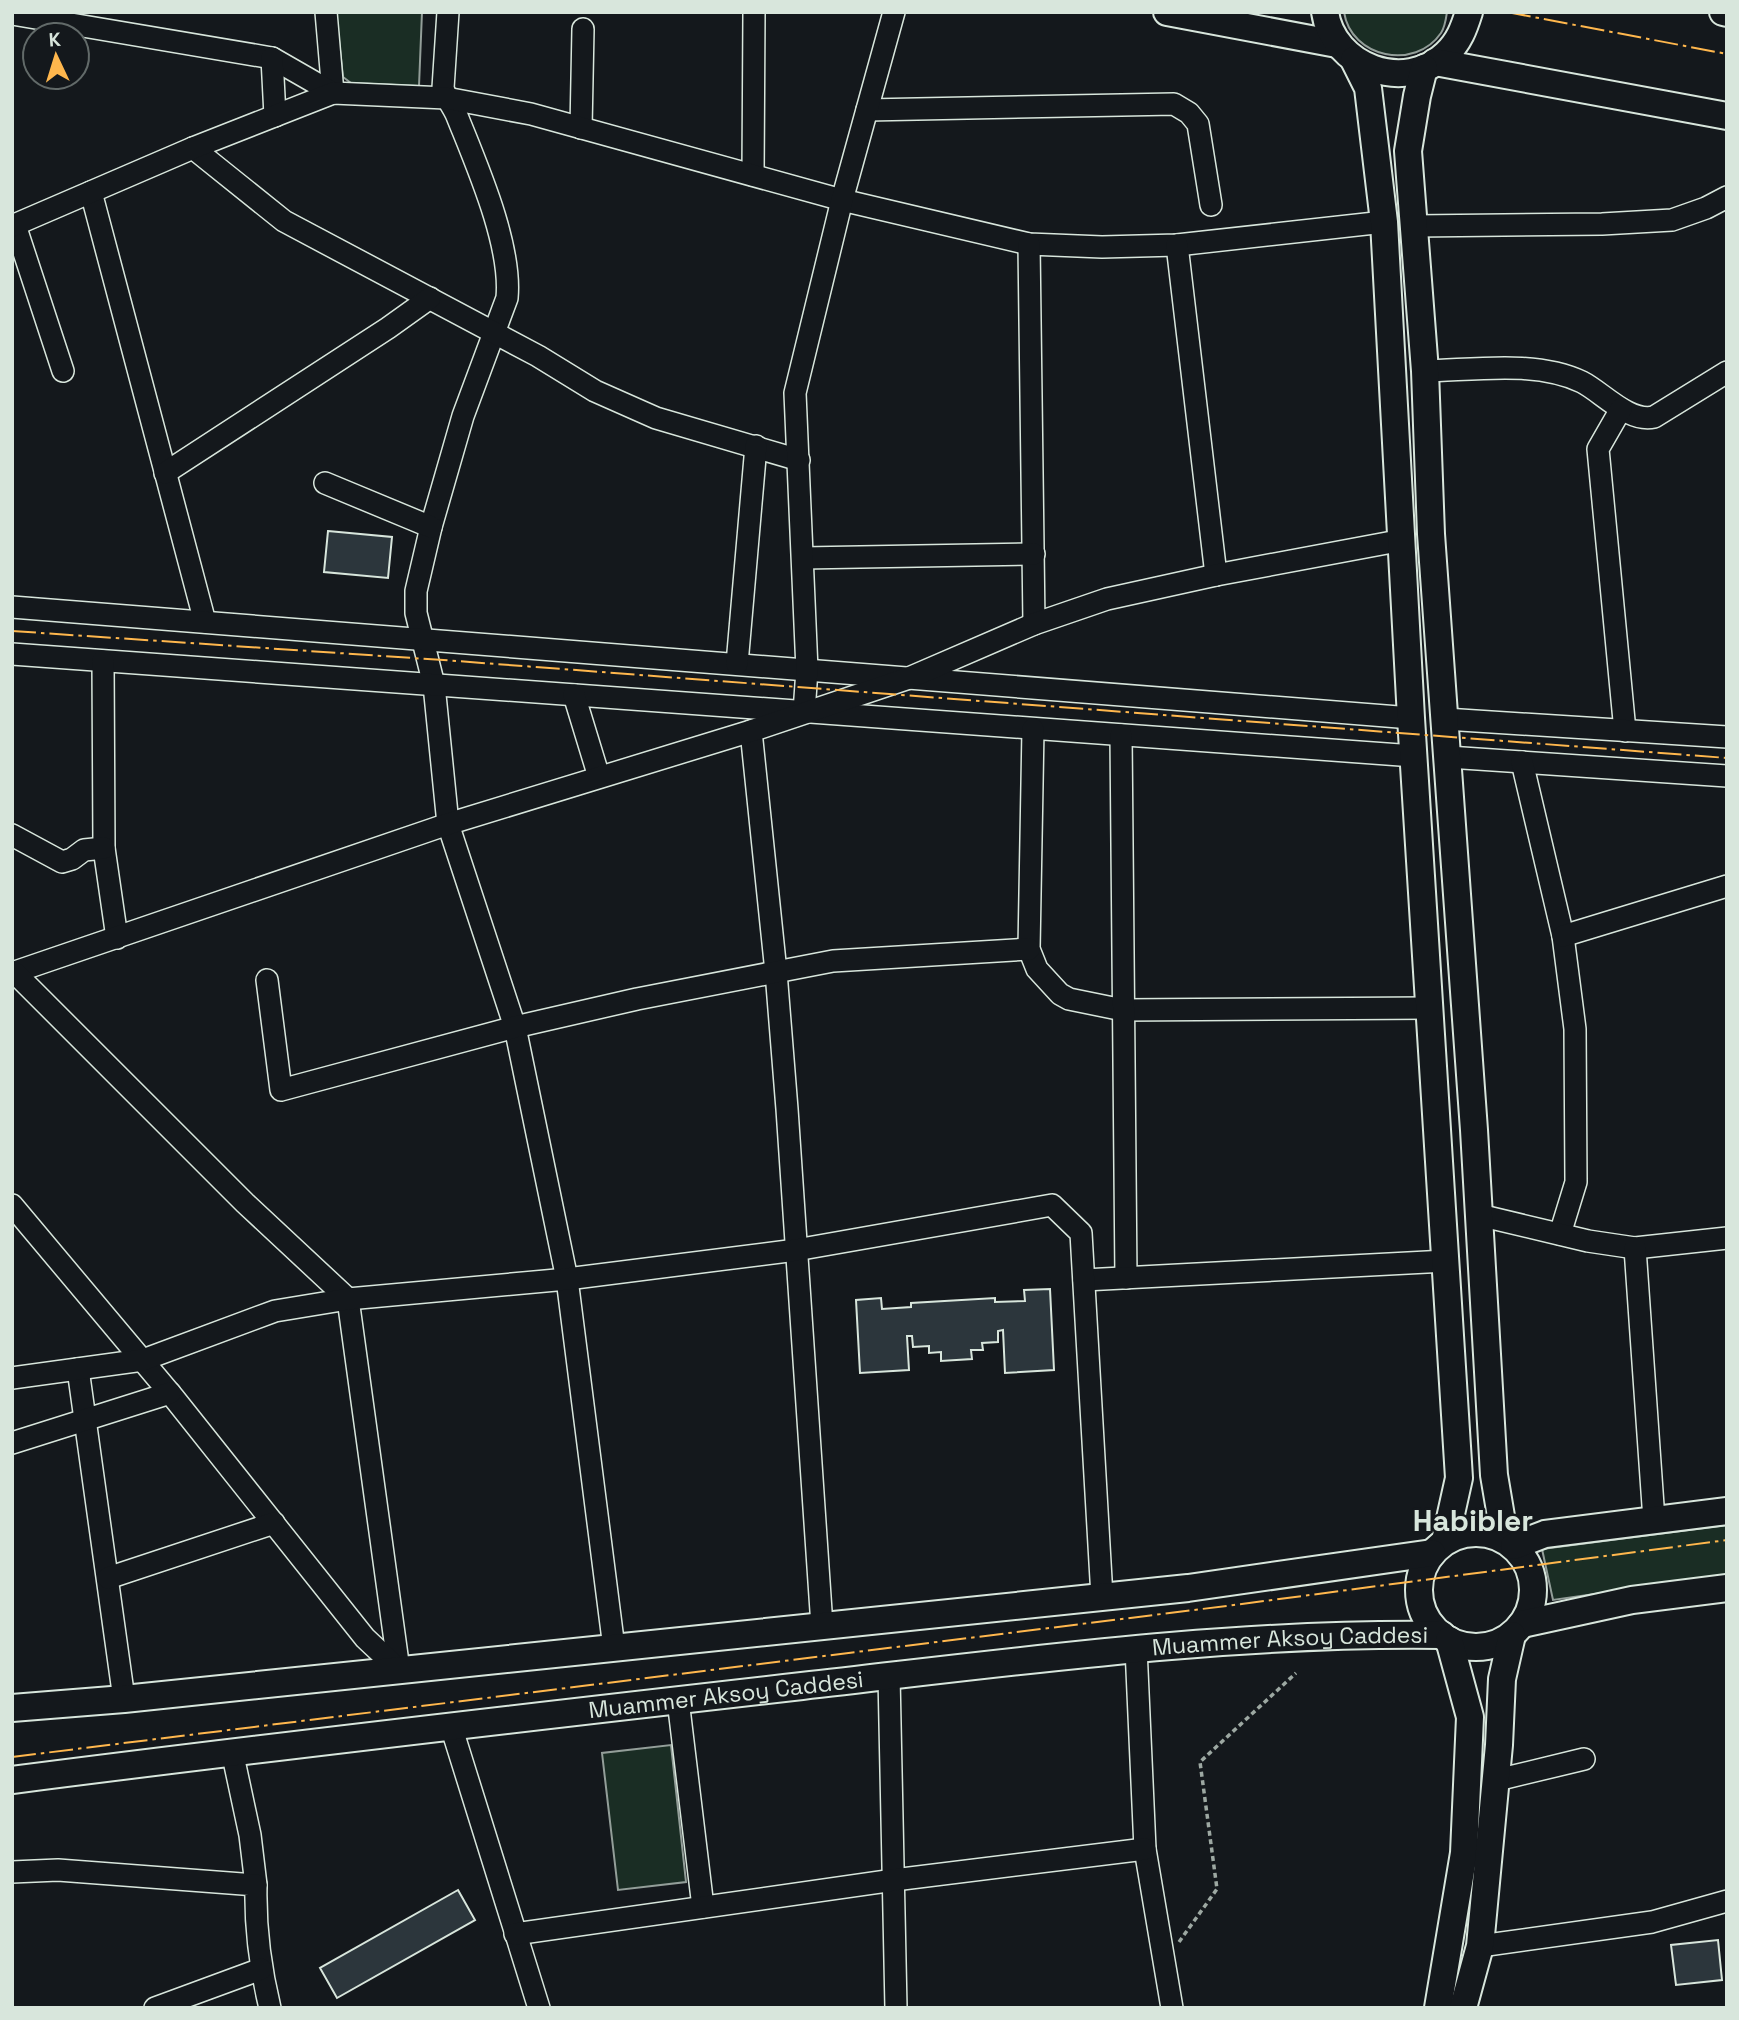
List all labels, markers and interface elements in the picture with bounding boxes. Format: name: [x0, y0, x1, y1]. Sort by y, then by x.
north arrow: [21, 21, 91, 91]
text: K: [48, 27, 62, 52]
district label: Habibler: [1413, 1501, 1533, 1540]
street label: Muammer Aksoy Caddesi: [1151, 1620, 1428, 1663]
street label: Muammer Aksoy Caddesi: [587, 1664, 865, 1725]

